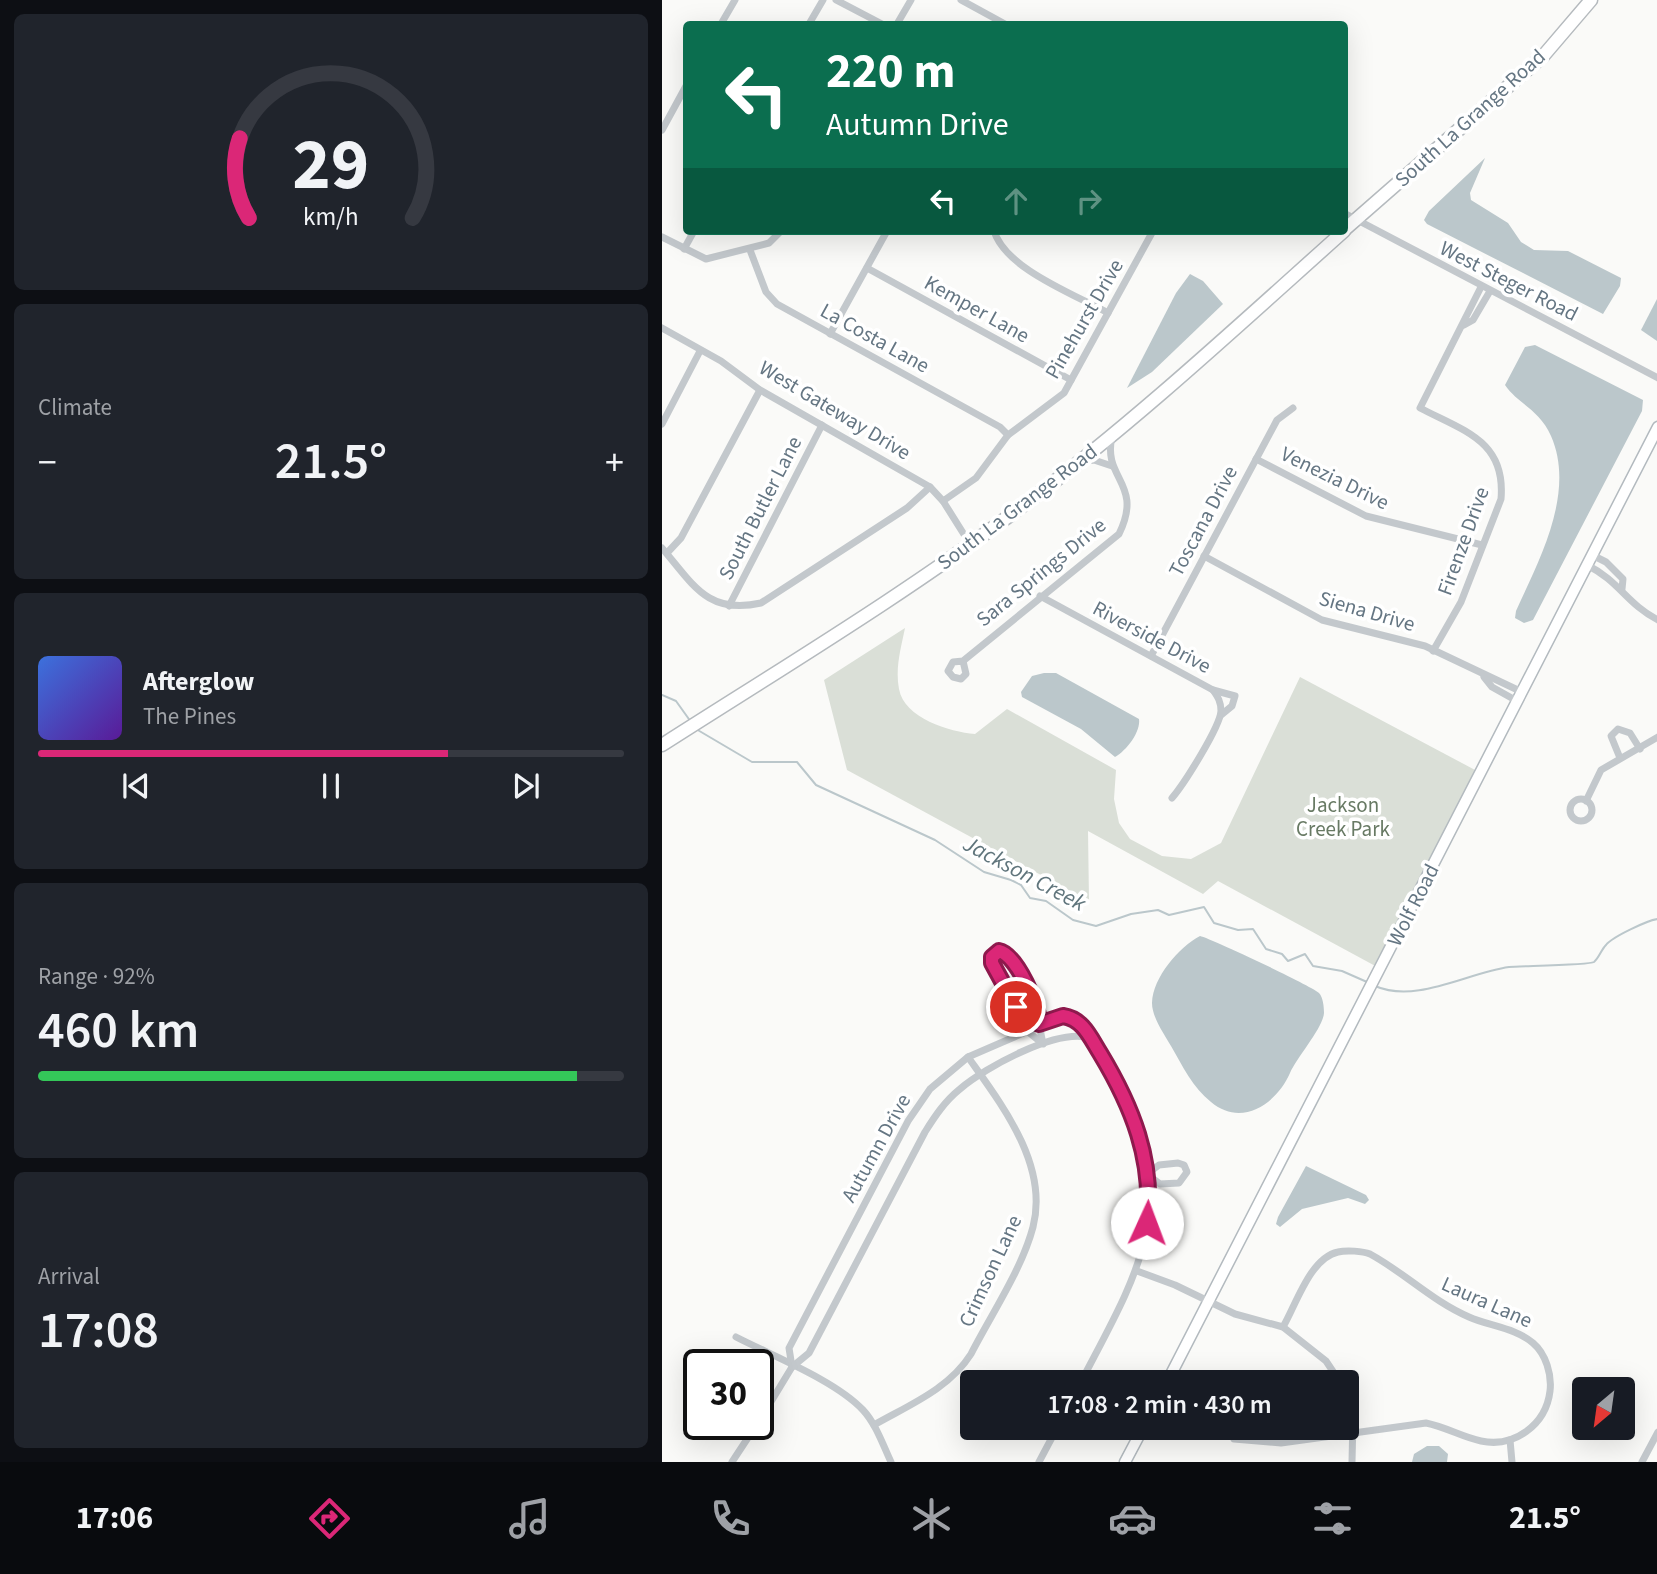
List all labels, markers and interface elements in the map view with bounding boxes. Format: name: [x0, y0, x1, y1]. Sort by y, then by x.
text: 220 m: [826, 37, 955, 107]
street label: South La Grange Road: [1388, 42, 1552, 194]
icon: left: [711, 49, 802, 140]
text: Autumn Drive: [826, 102, 1009, 148]
text: 29: [293, 113, 369, 217]
icon: left: [924, 182, 962, 220]
icon: ahead: [997, 182, 1035, 220]
icon: right: [1070, 182, 1108, 220]
text: km/h: [303, 199, 359, 235]
street label: West Steger Road: [1435, 233, 1583, 329]
street label: Pinehurst Drive: [1037, 253, 1131, 385]
street label: Kemper Lane: [919, 268, 1035, 350]
street label: La Costa Lane: [815, 296, 935, 380]
street label: West Gateway Drive: [753, 353, 917, 467]
text: Climate: [38, 391, 112, 424]
text: 21.5°: [275, 425, 387, 499]
street label: South Butler Lane: [711, 431, 809, 585]
text: −: [38, 436, 57, 490]
text: +: [605, 436, 624, 490]
street label: South La Grange Road: [931, 437, 1103, 577]
street label: Venezia Drive: [1276, 439, 1394, 517]
street label: Toscana Drive: [1161, 460, 1245, 582]
street label: Firenze Drive: [1430, 483, 1496, 599]
street label: Sara Springs Drive: [970, 510, 1112, 634]
street label: Siena Drive: [1315, 583, 1419, 639]
street label: Riverside Drive: [1087, 593, 1217, 681]
text: Afterglow: [143, 663, 254, 700]
text: The Pines: [143, 700, 236, 733]
icon: previous: [117, 767, 155, 805]
icon: pause: [312, 767, 350, 805]
icon: next: [507, 767, 545, 805]
park label: Jackson Creek Park: [1296, 790, 1390, 844]
water label: Jackson Creek: [957, 827, 1093, 920]
street label: Wolf Road: [1380, 859, 1446, 951]
text: Range · 92%: [38, 960, 155, 993]
pin: [986, 977, 1046, 1037]
icon: arrive: [997, 988, 1035, 1026]
text: 460 km: [38, 994, 199, 1068]
street label: Autumn Drive: [834, 1088, 918, 1208]
position arrow: [1110, 1186, 1184, 1260]
street label: Crimson Lane: [951, 1210, 1029, 1332]
text: Arrival: [38, 1260, 100, 1293]
street label: Laura Lane: [1437, 1269, 1537, 1335]
text: 17:08: [38, 1294, 159, 1368]
speed limit sign: 30: [683, 1349, 774, 1440]
north arrow: [1572, 1377, 1635, 1440]
map controls: [1572, 1377, 1635, 1440]
text: 17:08 · 2 min · 430 m: [1047, 1386, 1272, 1423]
icon: directions: [305, 1494, 354, 1543]
icon: music: [505, 1494, 554, 1543]
icon: phone: [706, 1494, 755, 1543]
icon: climate: [907, 1494, 956, 1543]
icon: car: [1108, 1494, 1157, 1543]
icon: filters: [1308, 1494, 1357, 1543]
text: 17:06: [76, 1495, 153, 1541]
text: 21.5°: [1509, 1495, 1581, 1541]

